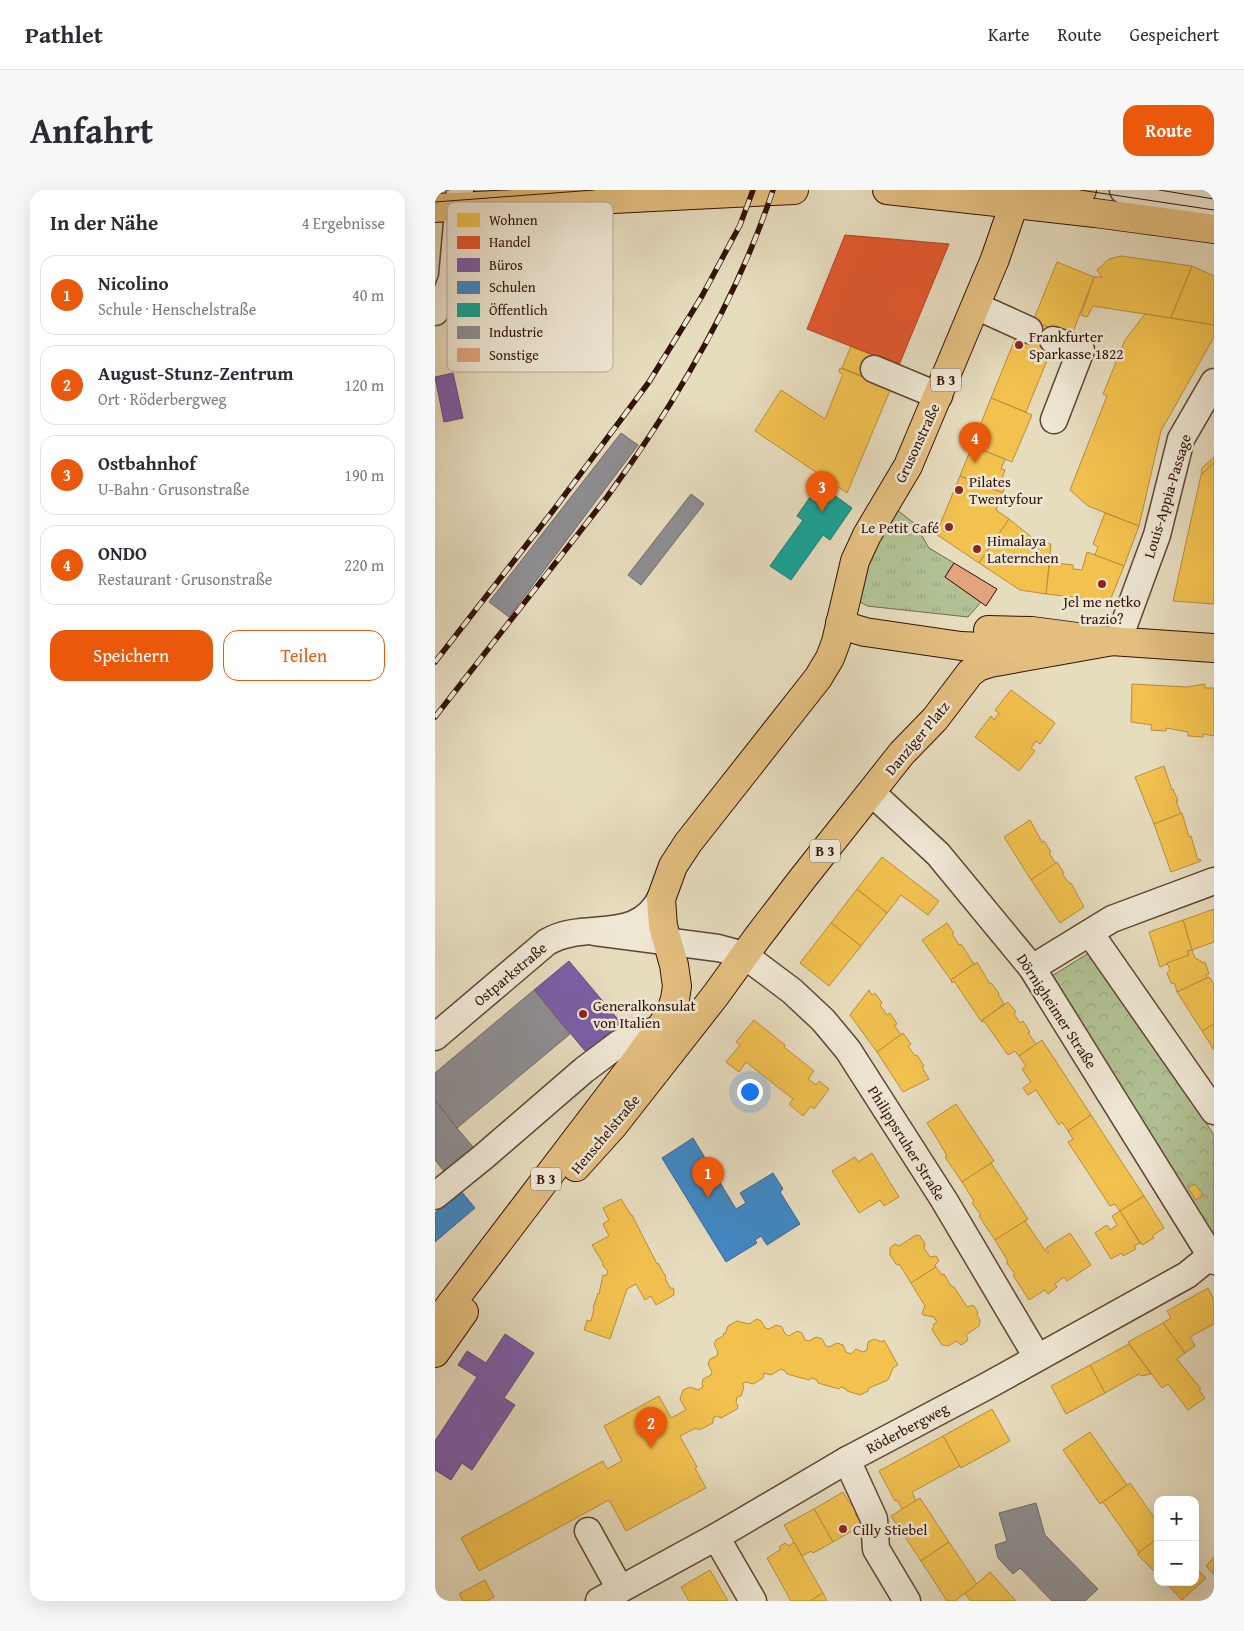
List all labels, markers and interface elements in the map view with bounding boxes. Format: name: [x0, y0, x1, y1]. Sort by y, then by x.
text: Pathlet: [25, 17, 103, 52]
text: Karte: [988, 21, 1029, 48]
text: Route: [1057, 21, 1102, 48]
text: Gespeichert: [1130, 21, 1219, 48]
text: Anfahrt: [30, 105, 153, 156]
button: Route: [1123, 105, 1214, 156]
legend: [447, 202, 613, 372]
text: In der Nähe: [50, 207, 158, 238]
text: Wohnen: [489, 210, 538, 230]
text: 4 Ergebnisse: [302, 211, 385, 235]
text: Handel: [489, 232, 531, 252]
text: Büros: [489, 255, 523, 275]
text: Nicolino: [98, 269, 169, 297]
text: Schulen: [489, 277, 536, 297]
text: 1: [63, 283, 71, 307]
text: 40 m: [352, 283, 384, 307]
text: Schule · Henschelstraße: [98, 297, 256, 321]
text: Öffentlich: [489, 300, 548, 320]
text: Industrie: [489, 322, 543, 342]
place label: Frankfurter Sparkasse 1822: [1029, 326, 1124, 364]
marker: Frankfurter Sparkasse 1822: [1013, 339, 1025, 351]
text: Sonstige: [489, 345, 539, 365]
text: August-Stunz-Zentrum: [98, 359, 294, 387]
road number: B 3: [931, 368, 961, 392]
text: 2: [63, 373, 71, 397]
text: 120 m: [344, 373, 384, 397]
text: Ort · Röderbergweg: [98, 387, 227, 411]
street label: Grusonstraße: [889, 400, 945, 486]
pin: 4: [959, 422, 991, 463]
street label: Louis-Appia-Passage: [1138, 431, 1196, 561]
text: Ostbahnhof: [98, 449, 196, 477]
text: 3: [63, 463, 71, 487]
text: 190 m: [344, 463, 384, 487]
pin: 3: [806, 471, 838, 512]
place label: Pilates Twentyfour: [969, 471, 1043, 509]
text: U-Bahn · Grusonstraße: [98, 477, 249, 501]
marker: Pilates Twentyfour: [953, 484, 965, 496]
place label: Le Petit Café: [861, 517, 939, 538]
marker: Le Petit Café: [943, 521, 955, 533]
place label: Himalaya Laternchen: [987, 530, 1059, 568]
text: ONDO: [98, 539, 147, 567]
marker: Himalaya Laternchen: [971, 543, 983, 555]
text: 4: [63, 553, 71, 577]
text: 220 m: [344, 553, 384, 577]
text: Restaurant · Grusonstraße: [98, 567, 272, 591]
marker: Jel me netko trazio?: [1096, 578, 1108, 590]
place label: Jel me netko trazio?: [1061, 591, 1141, 629]
button: Speichern: [50, 630, 213, 681]
button: Teilen: [223, 630, 385, 681]
street label: Danziger Platz: [880, 696, 954, 779]
road number: B 3: [810, 839, 840, 862]
street label: Ostparkstraße: [469, 937, 551, 1011]
street label: Dörnigheimer Straße: [1012, 949, 1102, 1073]
place label: Generalkonsulat von Italien: [593, 995, 696, 1033]
marker: Generalkonsulat von Italien: [577, 1008, 589, 1020]
your location: [737, 1079, 763, 1105]
street label: Philippsruher Straße: [863, 1081, 951, 1205]
street label: Henschelstraße: [566, 1090, 644, 1178]
pin: 1: [692, 1157, 724, 1198]
road number: B 3: [531, 1168, 561, 1191]
street label: Röderbergweg: [862, 1397, 952, 1459]
pin: 2: [635, 1407, 667, 1448]
map controls: [1154, 1496, 1199, 1586]
button: +: [1154, 1496, 1199, 1541]
place label: Cilly Stiebel: [853, 1519, 927, 1540]
marker: Cilly Stiebel: [837, 1523, 849, 1535]
button: −: [1154, 1541, 1199, 1586]

